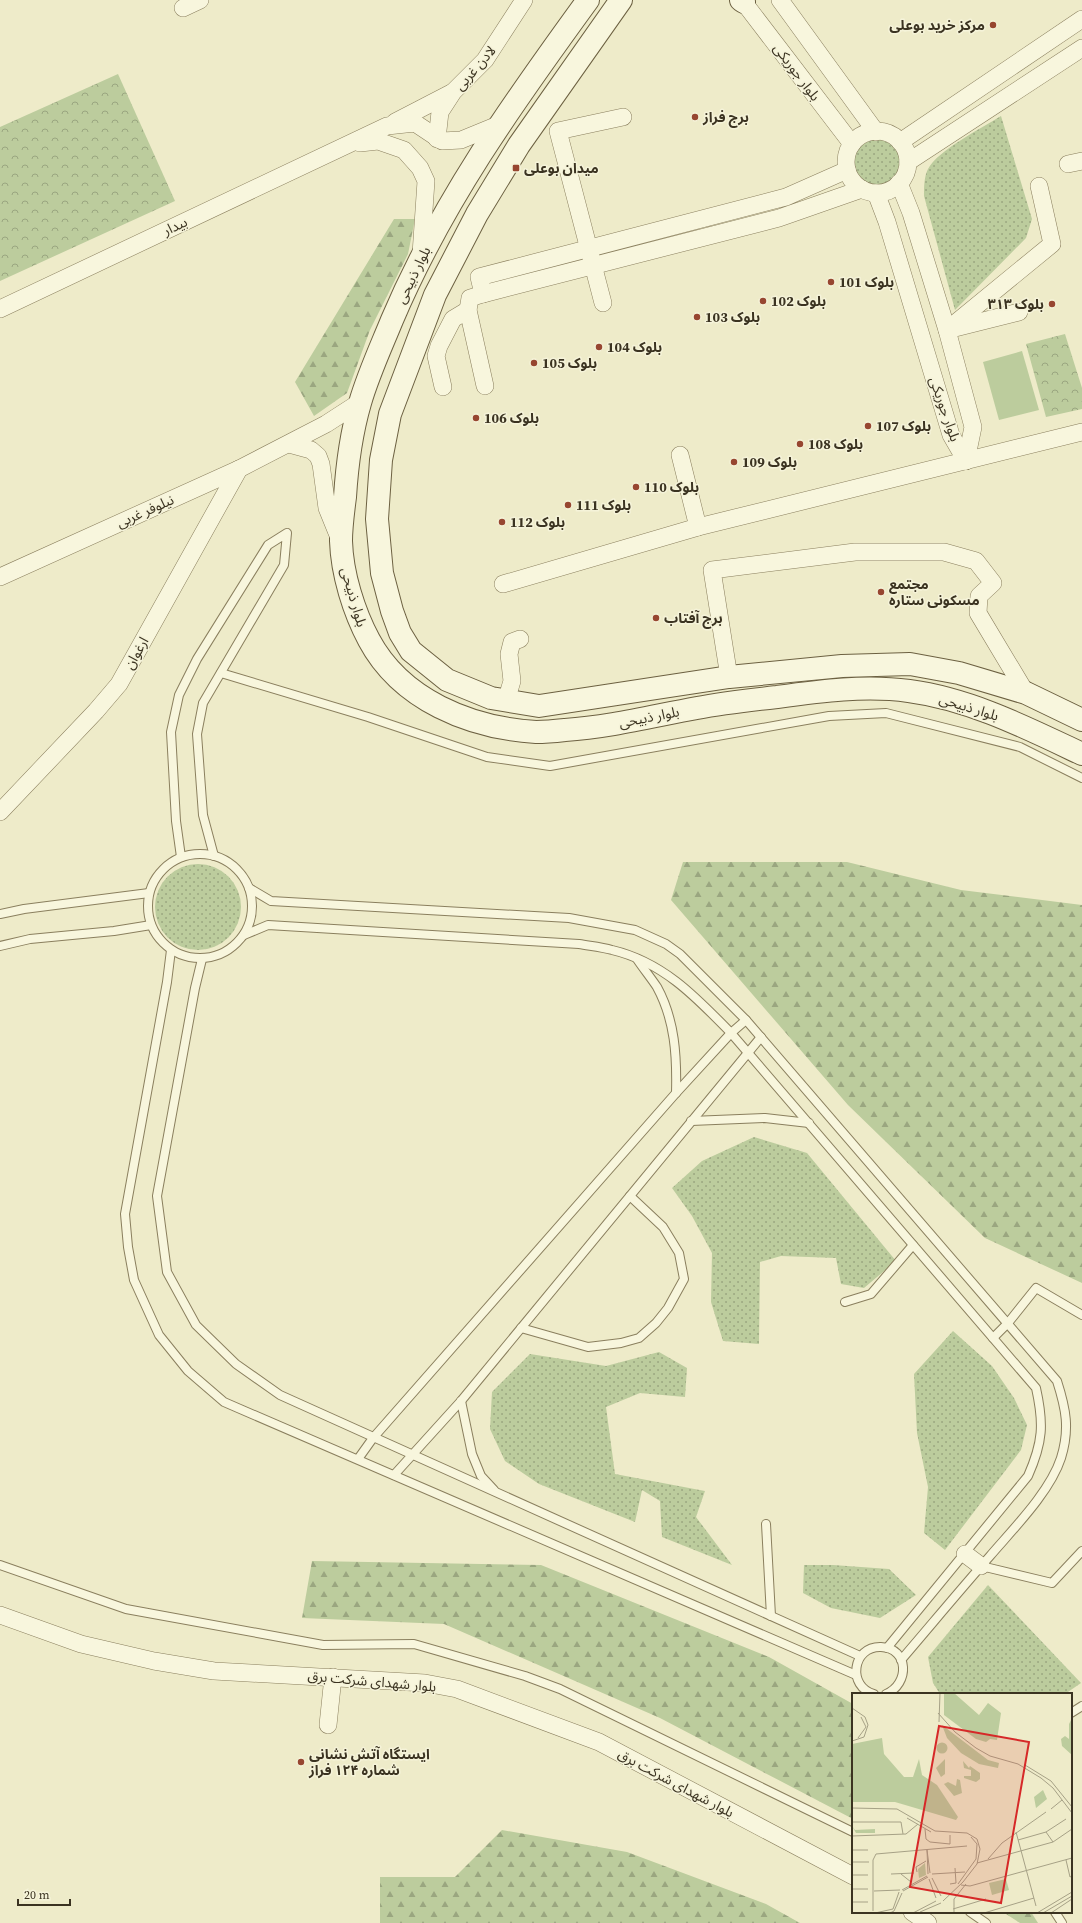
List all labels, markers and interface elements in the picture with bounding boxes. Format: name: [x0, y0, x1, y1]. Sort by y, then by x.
place label: مرکز خرید بوعلی: [889, 15, 985, 35]
marker: مرکز خرید بوعلی: [988, 20, 998, 30]
street label: بلوار جوریکی: [769, 39, 825, 105]
street label: لادن غربی: [450, 41, 500, 95]
place label: برج فراز: [702, 107, 749, 128]
marker: برج فراز: [690, 112, 700, 122]
place label: میدان بوعلی: [524, 158, 599, 178]
marker: میدان بوعلی: [511, 163, 521, 173]
street label: بیدار: [159, 212, 191, 241]
street label: بلوار ذبیحی: [391, 243, 436, 307]
place label: بلوک 101: [839, 272, 894, 292]
marker: بلوک 101: [826, 277, 836, 287]
place label: بلوک 102: [771, 291, 826, 311]
place label: بلوک ۳۱۳: [988, 294, 1044, 314]
marker: بلوک 102: [758, 296, 768, 306]
marker: بلوک ۳۱۳: [1047, 299, 1057, 309]
place label: بلوک 103: [705, 307, 760, 327]
marker: بلوک 103: [692, 312, 702, 322]
place label: بلوک 104: [607, 337, 662, 357]
marker: بلوک 104: [594, 342, 604, 352]
place label: بلوک 105: [542, 353, 597, 373]
marker: بلوک 105: [529, 358, 539, 368]
street label: بلوار جوریکی: [925, 374, 966, 444]
place label: بلوک 106: [484, 408, 539, 428]
marker: بلوک 106: [471, 413, 481, 423]
place label: بلوک 107: [876, 416, 931, 436]
marker: بلوک 107: [863, 421, 873, 431]
place label: بلوک 108: [808, 434, 863, 454]
marker: بلوک 108: [795, 439, 805, 449]
place label: بلوک 109: [742, 452, 797, 472]
marker: بلوک 109: [729, 457, 739, 467]
place label: بلوک 110: [644, 477, 699, 497]
marker: بلوک 110: [631, 482, 641, 492]
street label: نیلوفر غربی: [113, 489, 177, 533]
place label: بلوک 111: [576, 495, 631, 515]
marker: بلوک 111: [563, 500, 573, 510]
place label: بلوک 112: [510, 512, 565, 532]
marker: بلوک 112: [497, 517, 507, 527]
street label: بلوار ذبیحی: [336, 565, 372, 629]
place label: مجتمع مسکونی ستاره: [889, 574, 980, 610]
marker: مجتمع مسکونی ستاره: [876, 587, 886, 597]
place label: برج آفتاب: [664, 608, 723, 629]
marker: برج آفتاب: [651, 613, 661, 623]
street label: ارغوان: [119, 633, 153, 673]
street label: بلوار ذبیحی: [937, 688, 1001, 726]
street label: بلوار ذبیحی: [617, 701, 681, 733]
street label: بلوار شهدای شرکت برق: [307, 1665, 437, 1697]
inset map: [852, 1693, 1072, 1913]
place label: ایستگاه آتش نشانی شماره ۱۲۴ فراز: [308, 1744, 430, 1780]
street label: بلوار شهدای شرکت برق: [614, 1744, 738, 1822]
marker: ایستگاه آتش نشانی شماره ۱۲۴ فراز: [296, 1757, 306, 1767]
scale bar: [18, 1881, 70, 1907]
text: 20 m: [24, 1887, 50, 1903]

